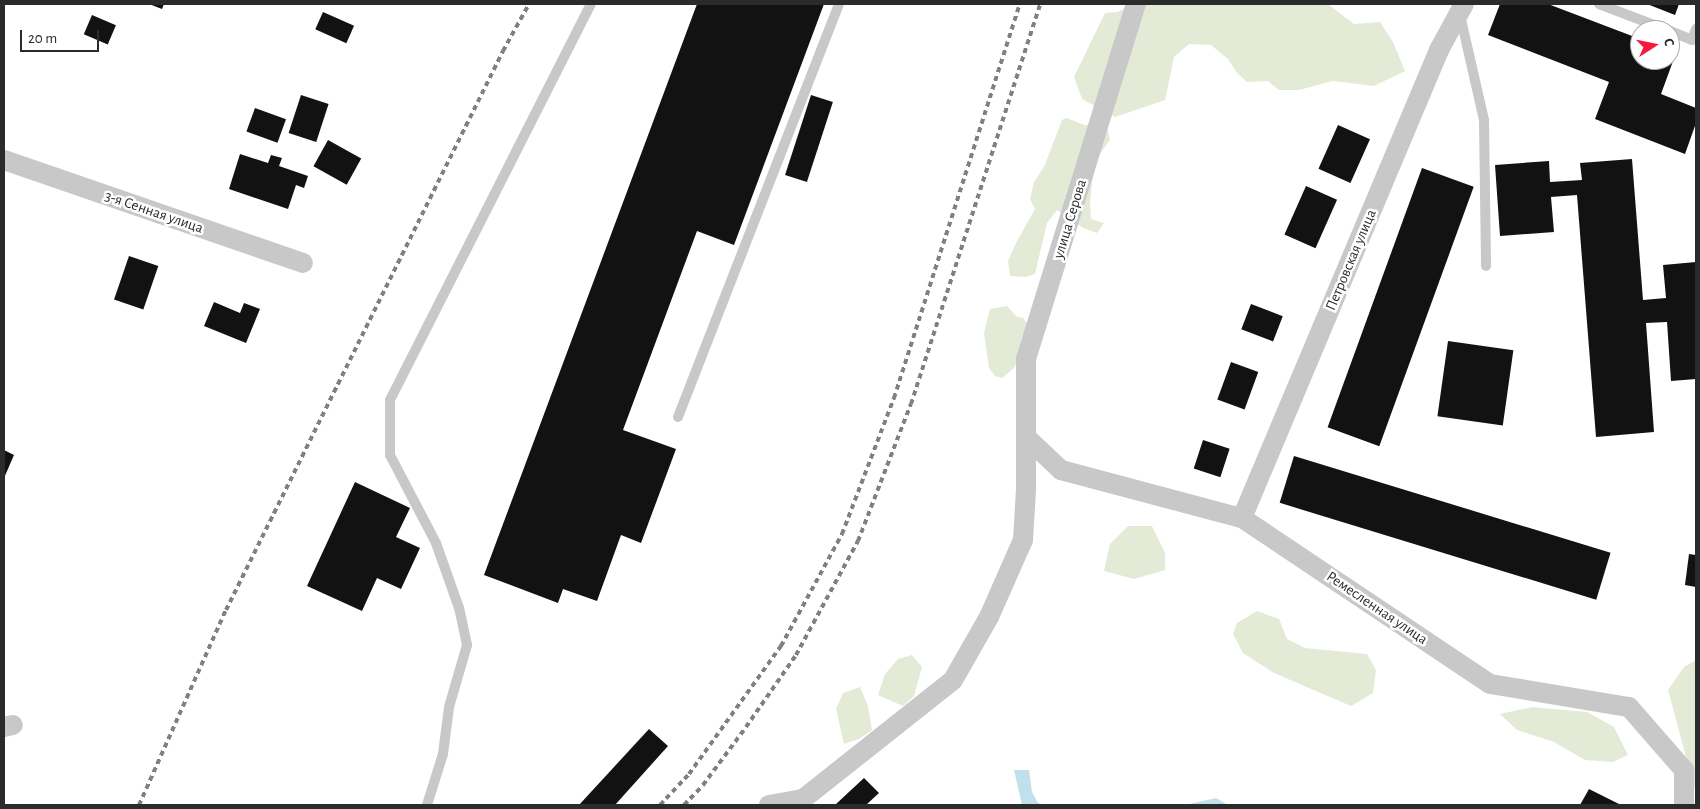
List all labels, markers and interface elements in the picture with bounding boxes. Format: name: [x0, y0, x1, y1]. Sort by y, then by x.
scale bar: [22, 20, 101, 52]
north arrow: [1630, 20, 1680, 70]
text: 20 m: [28, 31, 57, 46]
text: С: [1661, 37, 1676, 47]
street label: улица Серова: [1049, 177, 1091, 261]
street label: 3-я Сенная улица: [102, 187, 206, 237]
street label: Петровская улица: [1322, 207, 1380, 313]
street label: Ремесленная улица: [1323, 568, 1431, 648]

